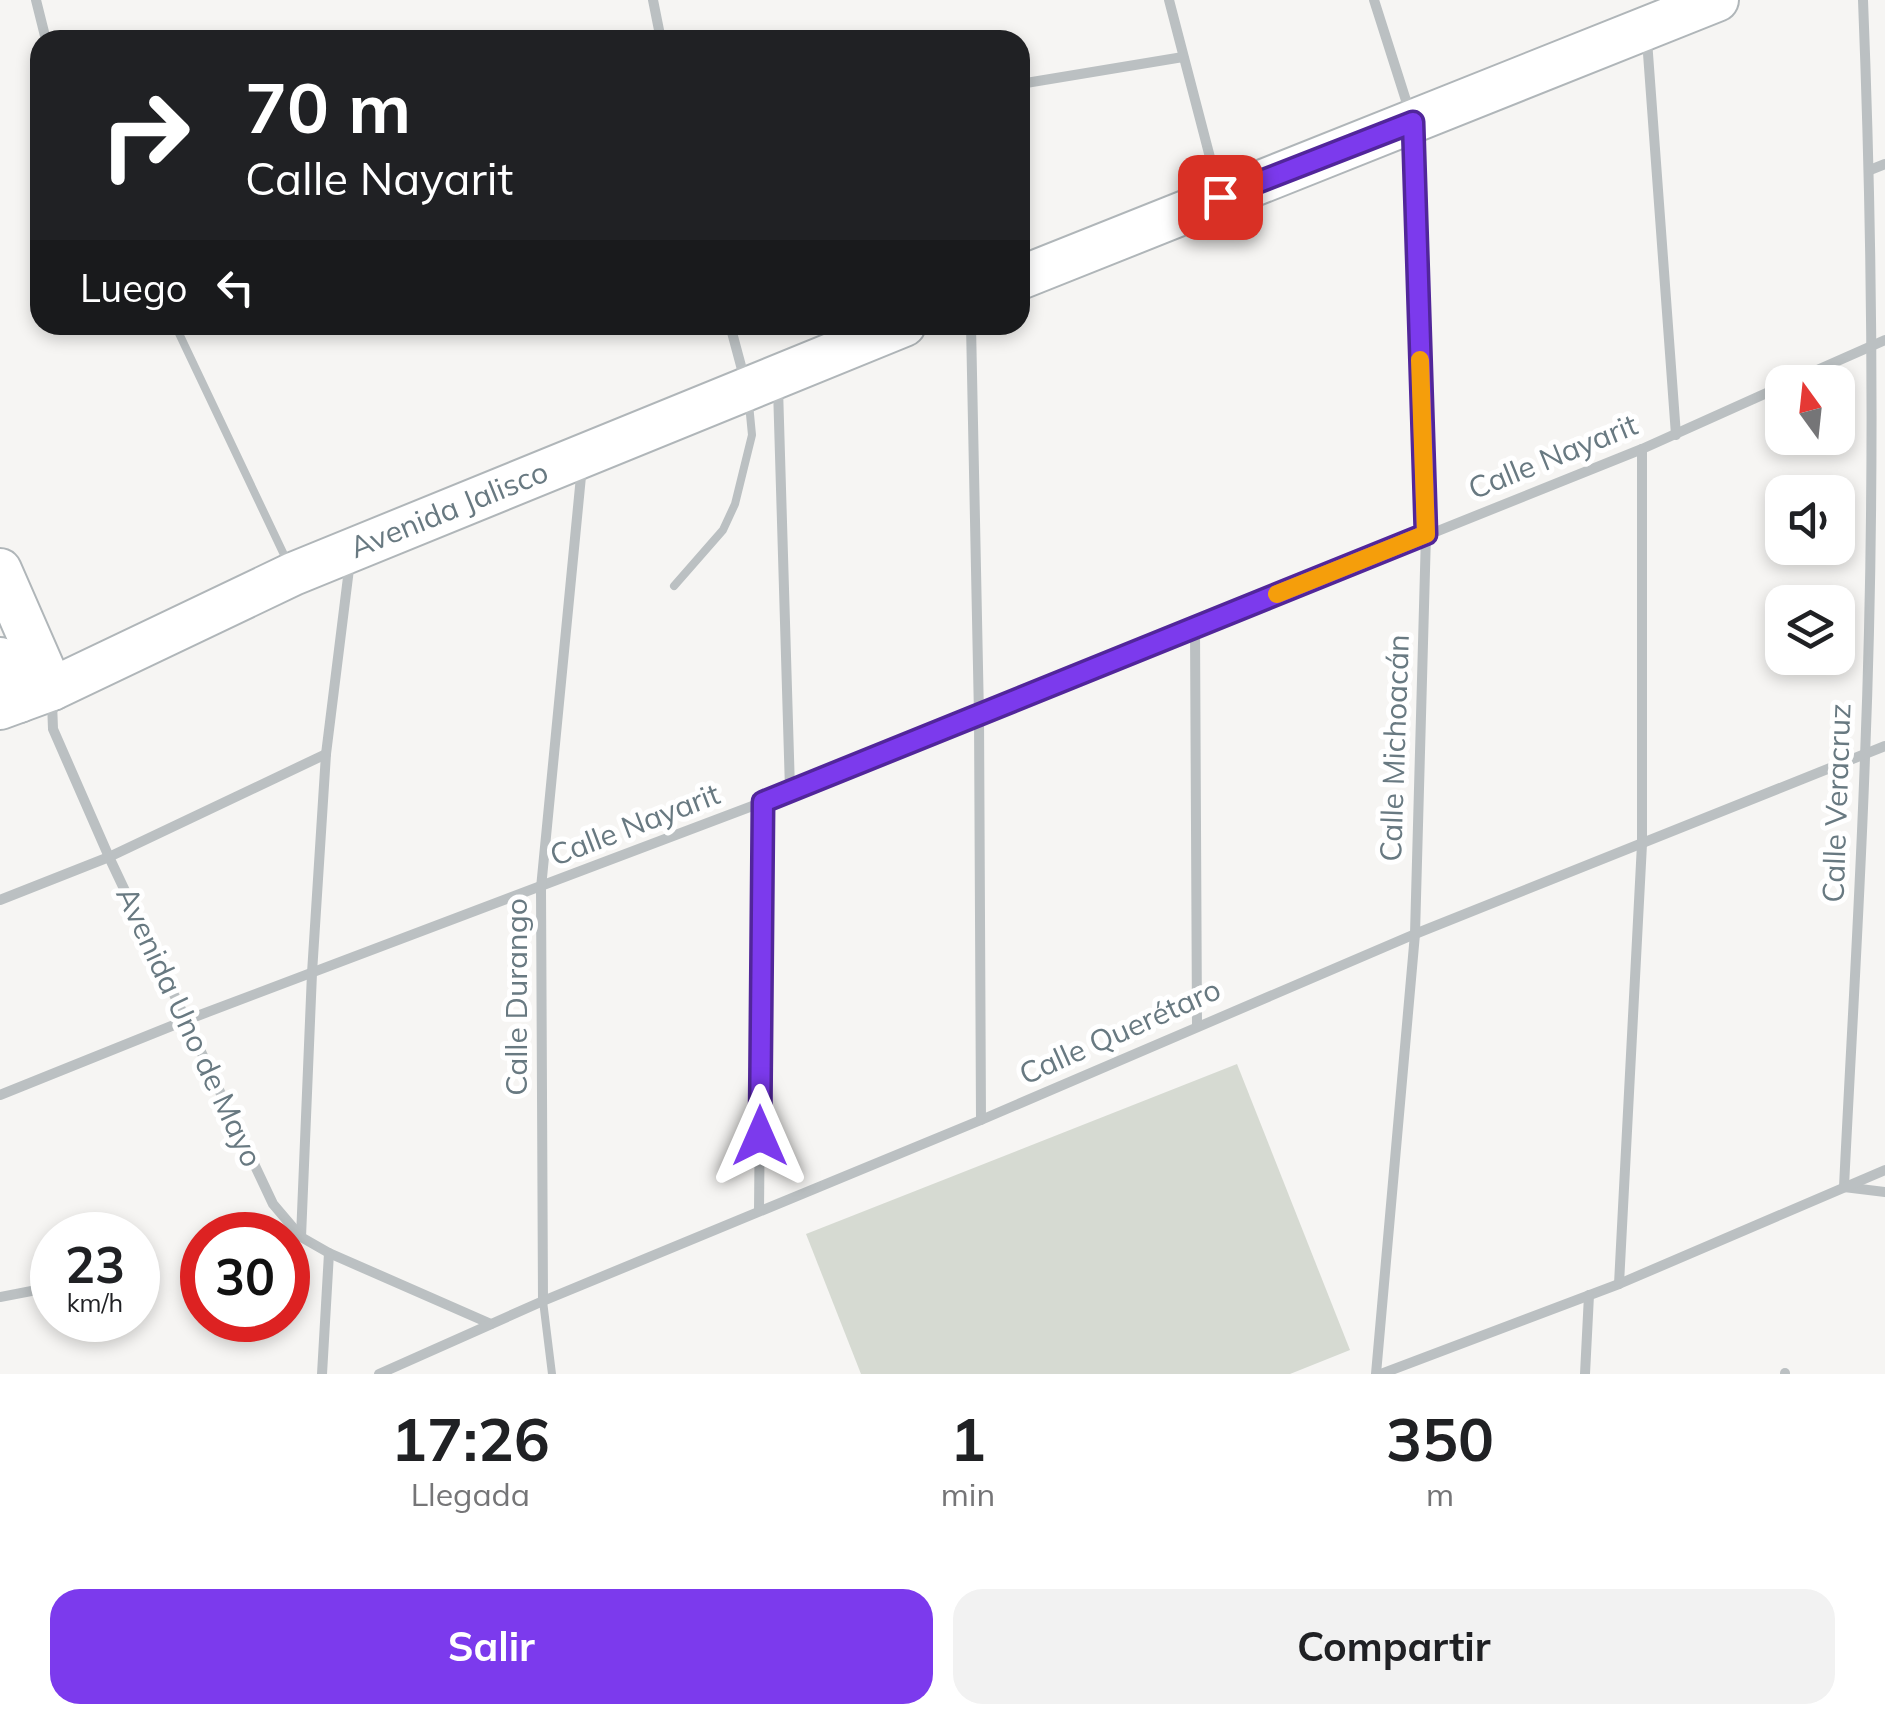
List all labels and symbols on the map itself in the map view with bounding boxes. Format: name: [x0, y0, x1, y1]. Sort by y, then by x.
pin: [1178, 155, 1263, 240]
north arrow: [1765, 365, 1855, 455]
street label: Calle Nayarit: [1463, 405, 1643, 507]
street label: Avenida Jalisco: [344, 452, 553, 566]
street label: Calle Michoacán: [1371, 634, 1417, 862]
street label: Calle Veracruz: [1814, 703, 1858, 903]
street label: Calle Nayarit: [544, 774, 725, 874]
street label: Avenida Uno de Mayo: [108, 880, 272, 1173]
street label: Calle Durango: [497, 898, 535, 1096]
street label: Calle Querétaro: [1013, 970, 1226, 1092]
position arrow: [708, 1084, 812, 1188]
speed limit sign: 30: [180, 1212, 310, 1342]

